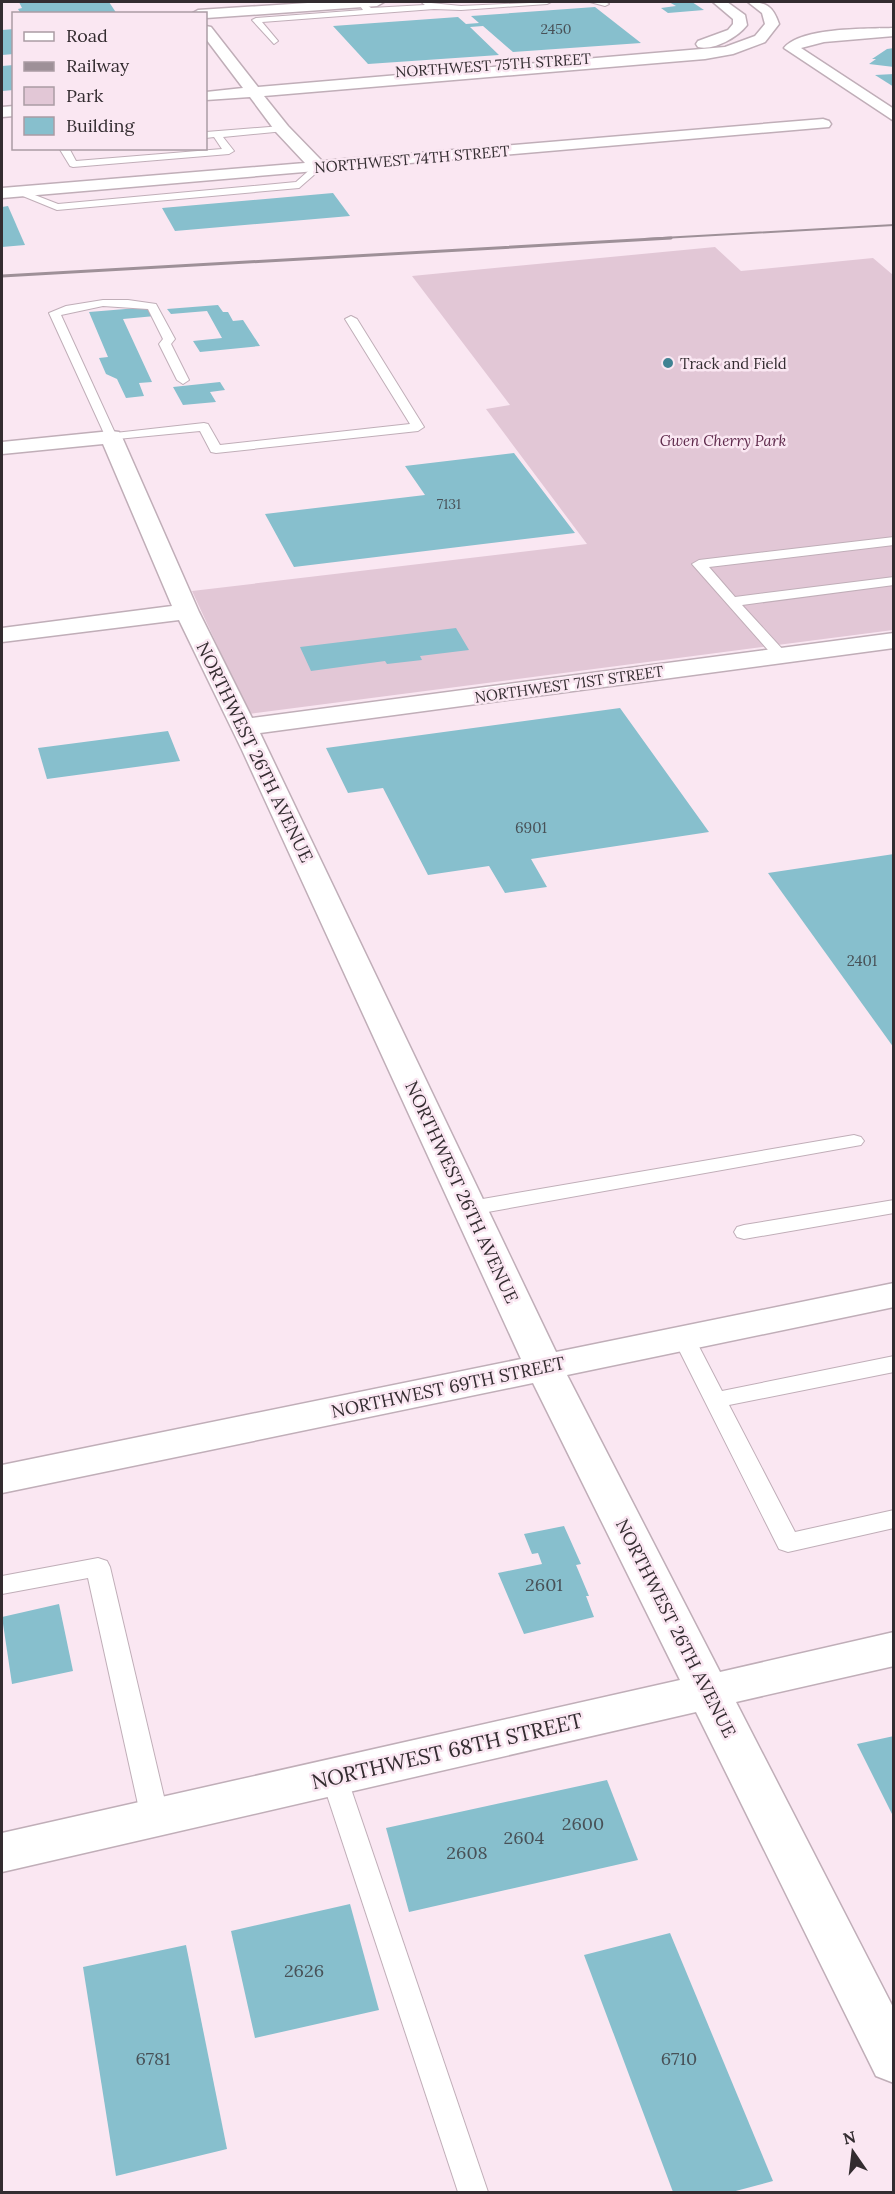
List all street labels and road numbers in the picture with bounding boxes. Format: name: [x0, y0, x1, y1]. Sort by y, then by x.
street label: NORTHWEST 75TH STREET: [394, 49, 592, 81]
street label: NORTHWEST 74TH STREET: [314, 141, 511, 177]
street label: NORTHWEST 26TH AVENUE: [192, 638, 318, 866]
street label: NORTHWEST 71ST STREET: [473, 661, 665, 707]
street label: NORTHWEST 26TH AVENUE: [400, 1077, 524, 1307]
street label: NORTHWEST 69TH STREET: [329, 1351, 567, 1423]
street label: NORTHWEST 26TH AVENUE: [611, 1515, 741, 1741]
street label: NORTHWEST 68TH STREET: [309, 1707, 585, 1795]

